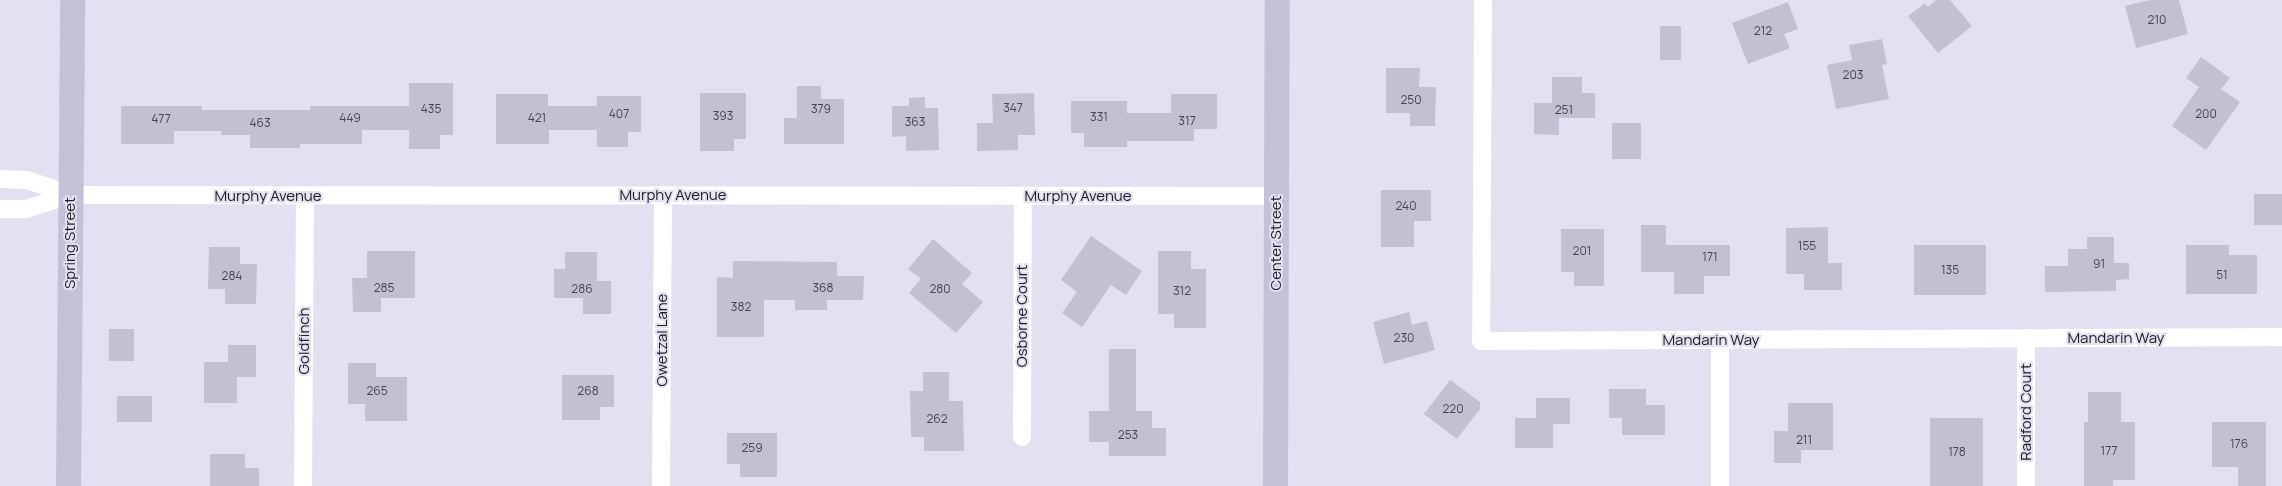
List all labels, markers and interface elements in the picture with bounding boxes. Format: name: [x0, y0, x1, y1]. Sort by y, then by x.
house number: 210: [2148, 13, 2166, 27]
house number: 212: [1754, 24, 1772, 38]
house number: 203: [1843, 68, 1863, 82]
house number: 250: [1400, 93, 1422, 107]
house number: 347: [1003, 101, 1023, 115]
house number: 435: [421, 102, 441, 116]
house number: 379: [811, 102, 831, 116]
house number: 251: [1555, 103, 1573, 117]
house number: 407: [609, 107, 629, 121]
house number: 200: [2195, 107, 2217, 121]
house number: 393: [713, 109, 733, 123]
house number: 331: [1090, 110, 1108, 124]
house number: 449: [339, 111, 361, 125]
house number: 421: [528, 111, 546, 125]
house number: 477: [151, 112, 171, 126]
house number: 317: [1178, 114, 1196, 128]
house number: 363: [905, 115, 925, 129]
house number: 463: [249, 116, 271, 130]
street label: Murphy Avenue: [620, 186, 726, 204]
street label: Murphy Avenue: [215, 187, 321, 205]
street label: Murphy Avenue: [1025, 187, 1131, 205]
street label: Center Street: [1267, 195, 1285, 291]
street label: Spring Street: [61, 197, 79, 289]
house number: 240: [1396, 199, 1416, 213]
house number: 155: [1798, 239, 1816, 253]
house number: 201: [1573, 244, 1591, 258]
house number: 171: [1702, 250, 1718, 264]
house number: 91: [2093, 257, 2105, 271]
house number: 135: [1941, 263, 1959, 277]
street label: Osborne Court: [1013, 265, 1031, 367]
house number: 51: [2216, 268, 2228, 282]
house number: 284: [222, 269, 242, 283]
house number: 285: [374, 281, 394, 295]
house number: 368: [812, 281, 834, 295]
house number: 286: [571, 282, 593, 296]
house number: 280: [929, 282, 951, 296]
house number: 312: [1173, 284, 1191, 298]
street label: Owetzal Lane: [653, 294, 671, 386]
house number: 382: [731, 300, 751, 314]
street label: Goldfinch: [295, 308, 313, 374]
street label: Mandarin Way: [2068, 329, 2164, 347]
house number: 230: [1394, 331, 1414, 345]
street label: Mandarin Way: [1663, 331, 1759, 349]
street label: Radford Court: [2017, 363, 2035, 461]
house number: 265: [366, 384, 388, 398]
house number: 268: [577, 384, 599, 398]
house number: 220: [1443, 402, 1463, 416]
house number: 262: [926, 412, 948, 426]
house number: 253: [1118, 428, 1138, 442]
house number: 211: [1796, 433, 1812, 447]
house number: 176: [2230, 437, 2248, 451]
house number: 259: [741, 441, 763, 455]
house number: 177: [2100, 444, 2118, 458]
house number: 178: [1948, 445, 1966, 459]

